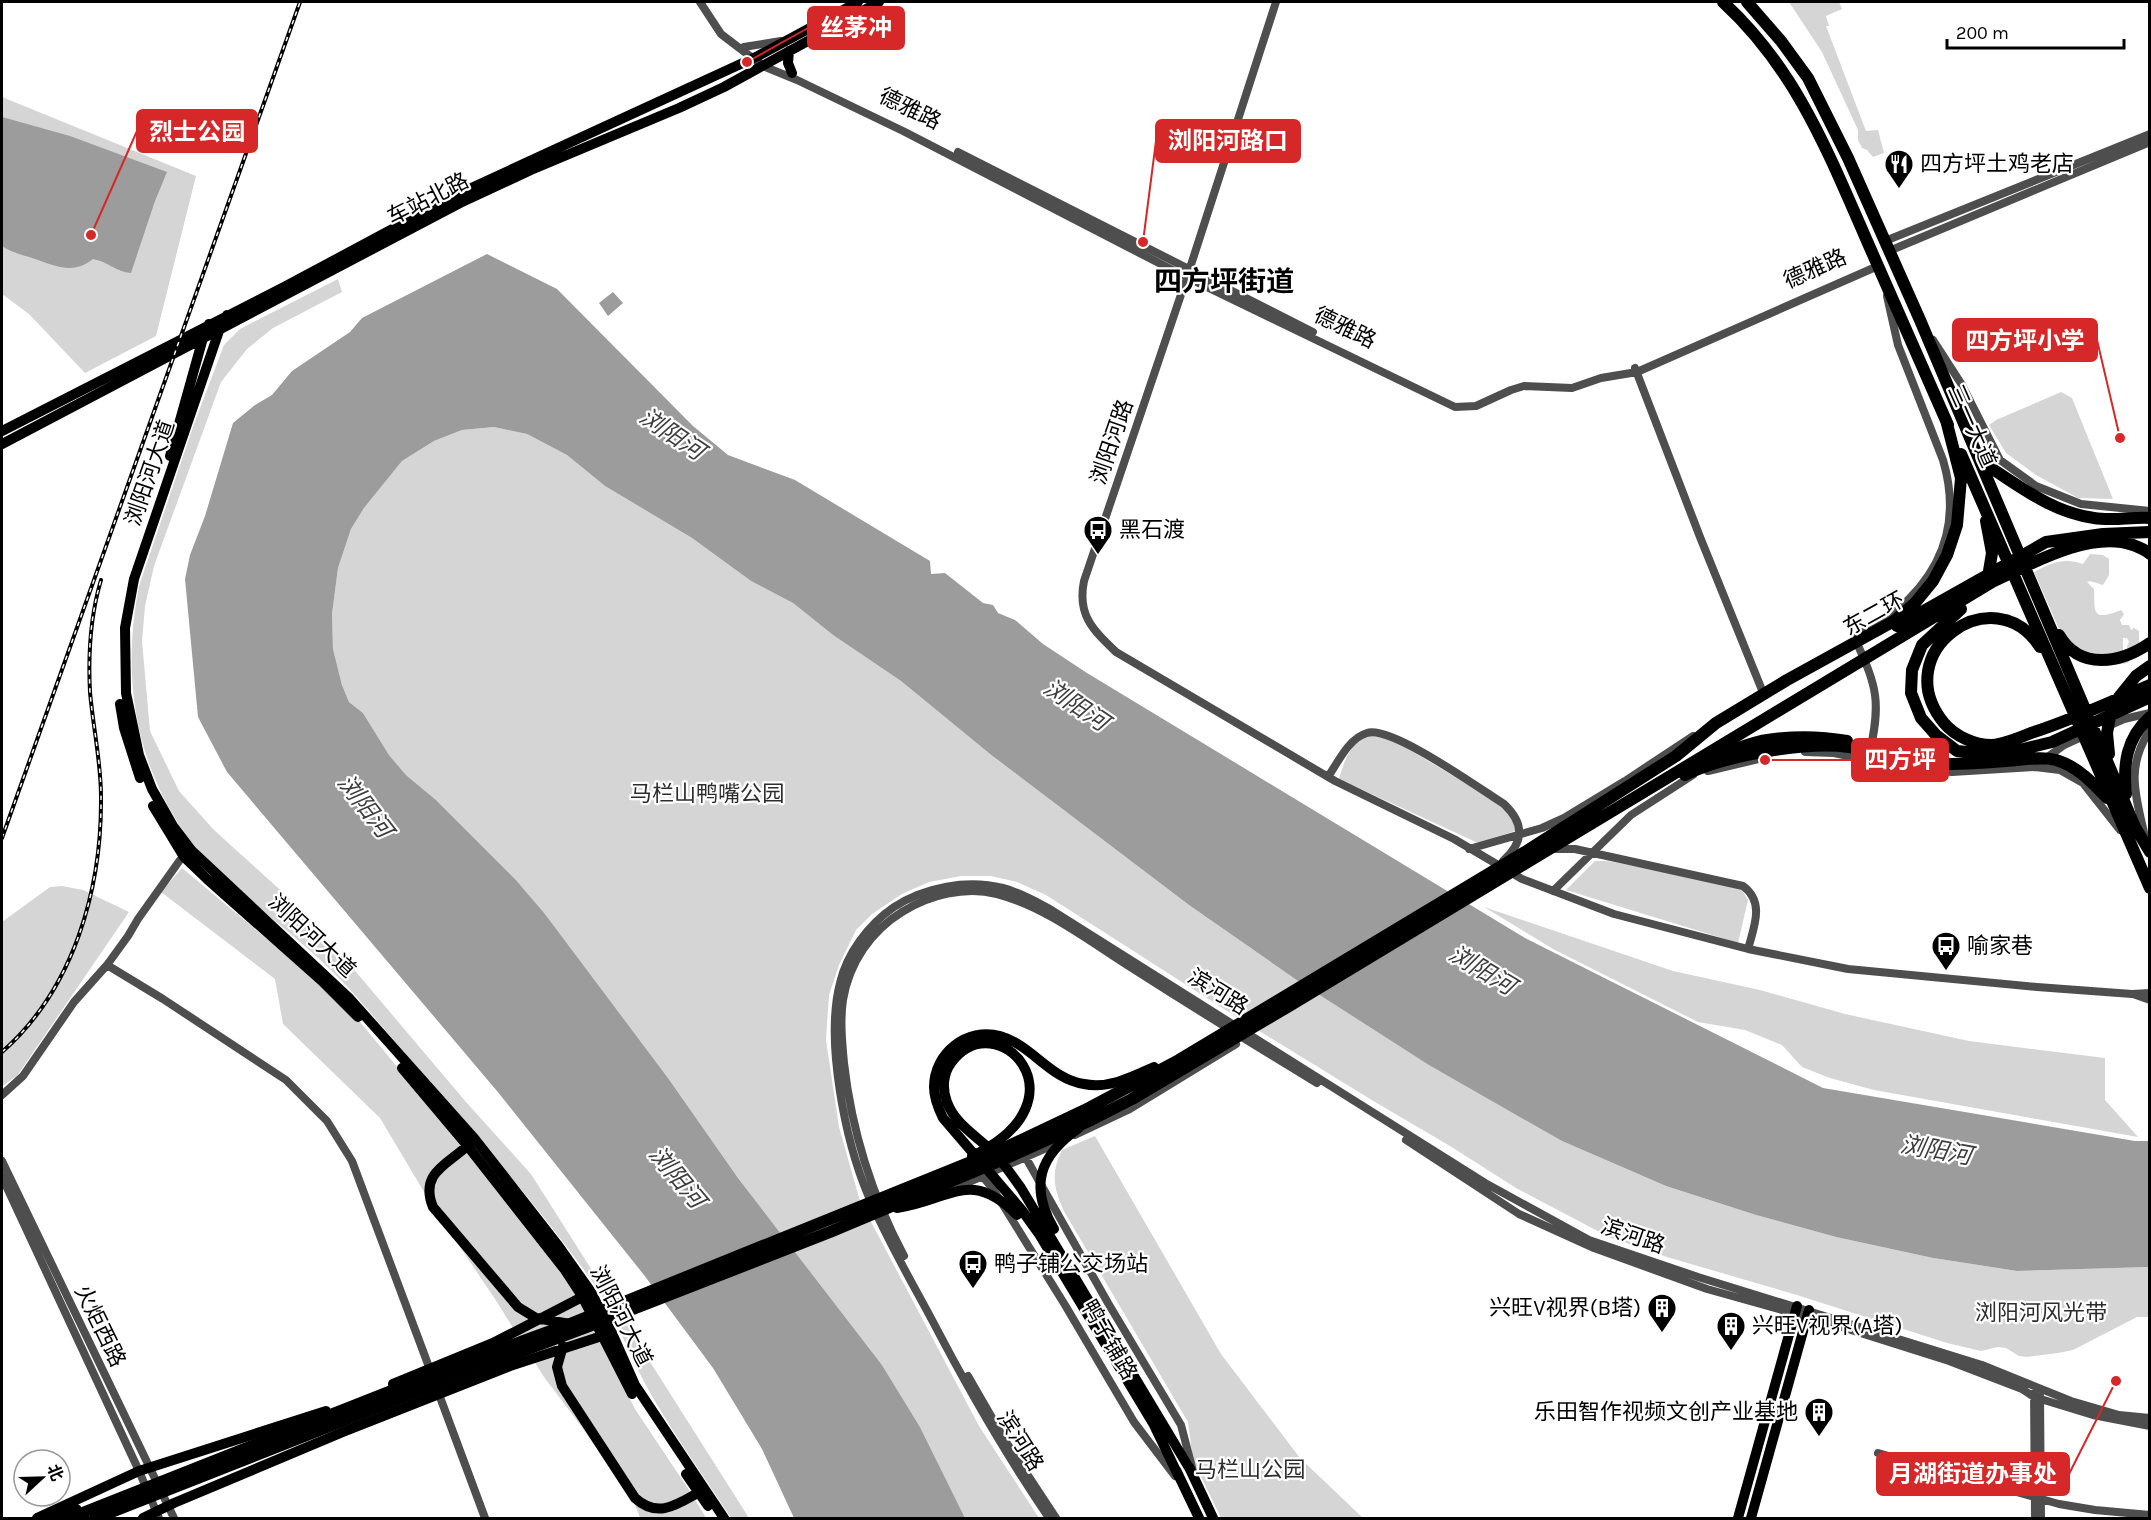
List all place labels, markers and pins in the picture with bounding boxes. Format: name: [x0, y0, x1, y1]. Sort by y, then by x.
callout: 丝茅冲: [808, 7, 904, 49]
callout: 烈士公园: [137, 110, 257, 152]
callout: 浏阳河路口: [1156, 120, 1300, 162]
restaurant icon: 四方坪土鸡老店: [1883, 148, 1915, 190]
place label: 四方坪土鸡老店: [1920, 151, 2074, 177]
callout: 四方坪小学: [1953, 319, 2097, 361]
bus stop icon: 黑石渡: [1082, 514, 1114, 556]
place label: 黑石渡: [1119, 517, 1185, 543]
callout: 四方坪: [1852, 739, 1948, 781]
bus stop icon: 喻家巷: [1930, 930, 1962, 972]
place label: 喻家巷: [1967, 933, 2033, 959]
bus stop icon: 鸭子铺公交场站: [957, 1248, 989, 1290]
place label: 鸭子铺公交场站: [994, 1251, 1148, 1277]
building icon: 兴旺V视界(B塔): [1646, 1292, 1678, 1334]
place label: 兴旺V视界(B塔): [1489, 1295, 1641, 1321]
building icon: 兴旺V视界(A塔): [1715, 1310, 1747, 1352]
place label: 兴旺V视界(A塔): [1752, 1313, 1903, 1339]
building icon: 乐田智作视频文创产业基地: [1803, 1396, 1835, 1438]
place label: 乐田智作视频文创产业基地: [1534, 1399, 1798, 1425]
callout: 月湖街道办事处: [1877, 1453, 2069, 1495]

